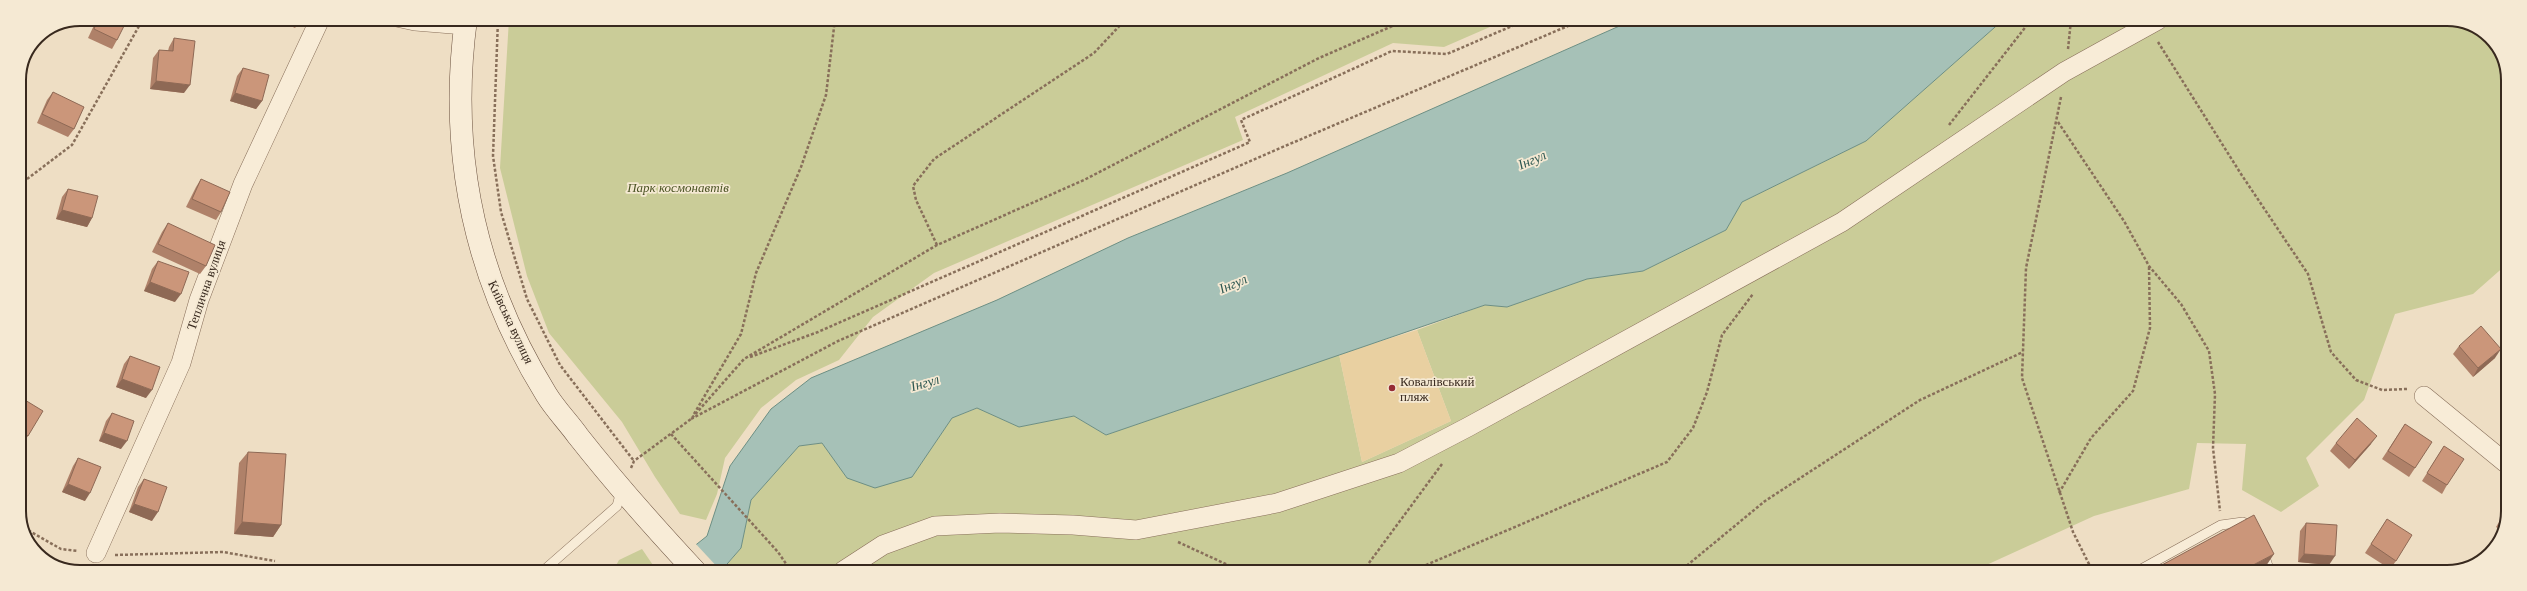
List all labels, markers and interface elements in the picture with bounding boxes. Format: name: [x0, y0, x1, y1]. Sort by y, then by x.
water label: Інгул: [1515, 147, 1548, 173]
park label: Парк космонавтів: [626, 180, 729, 195]
street label: Теплична вулиця: [184, 238, 228, 332]
water label: Інгул: [1216, 271, 1249, 297]
street label: Київська вулиця: [485, 278, 537, 366]
water label: Інгул: [908, 372, 941, 394]
place label: Ковалівський пляж: [1400, 374, 1475, 404]
marker: Ковалівський пляж: [1387, 383, 1397, 393]

